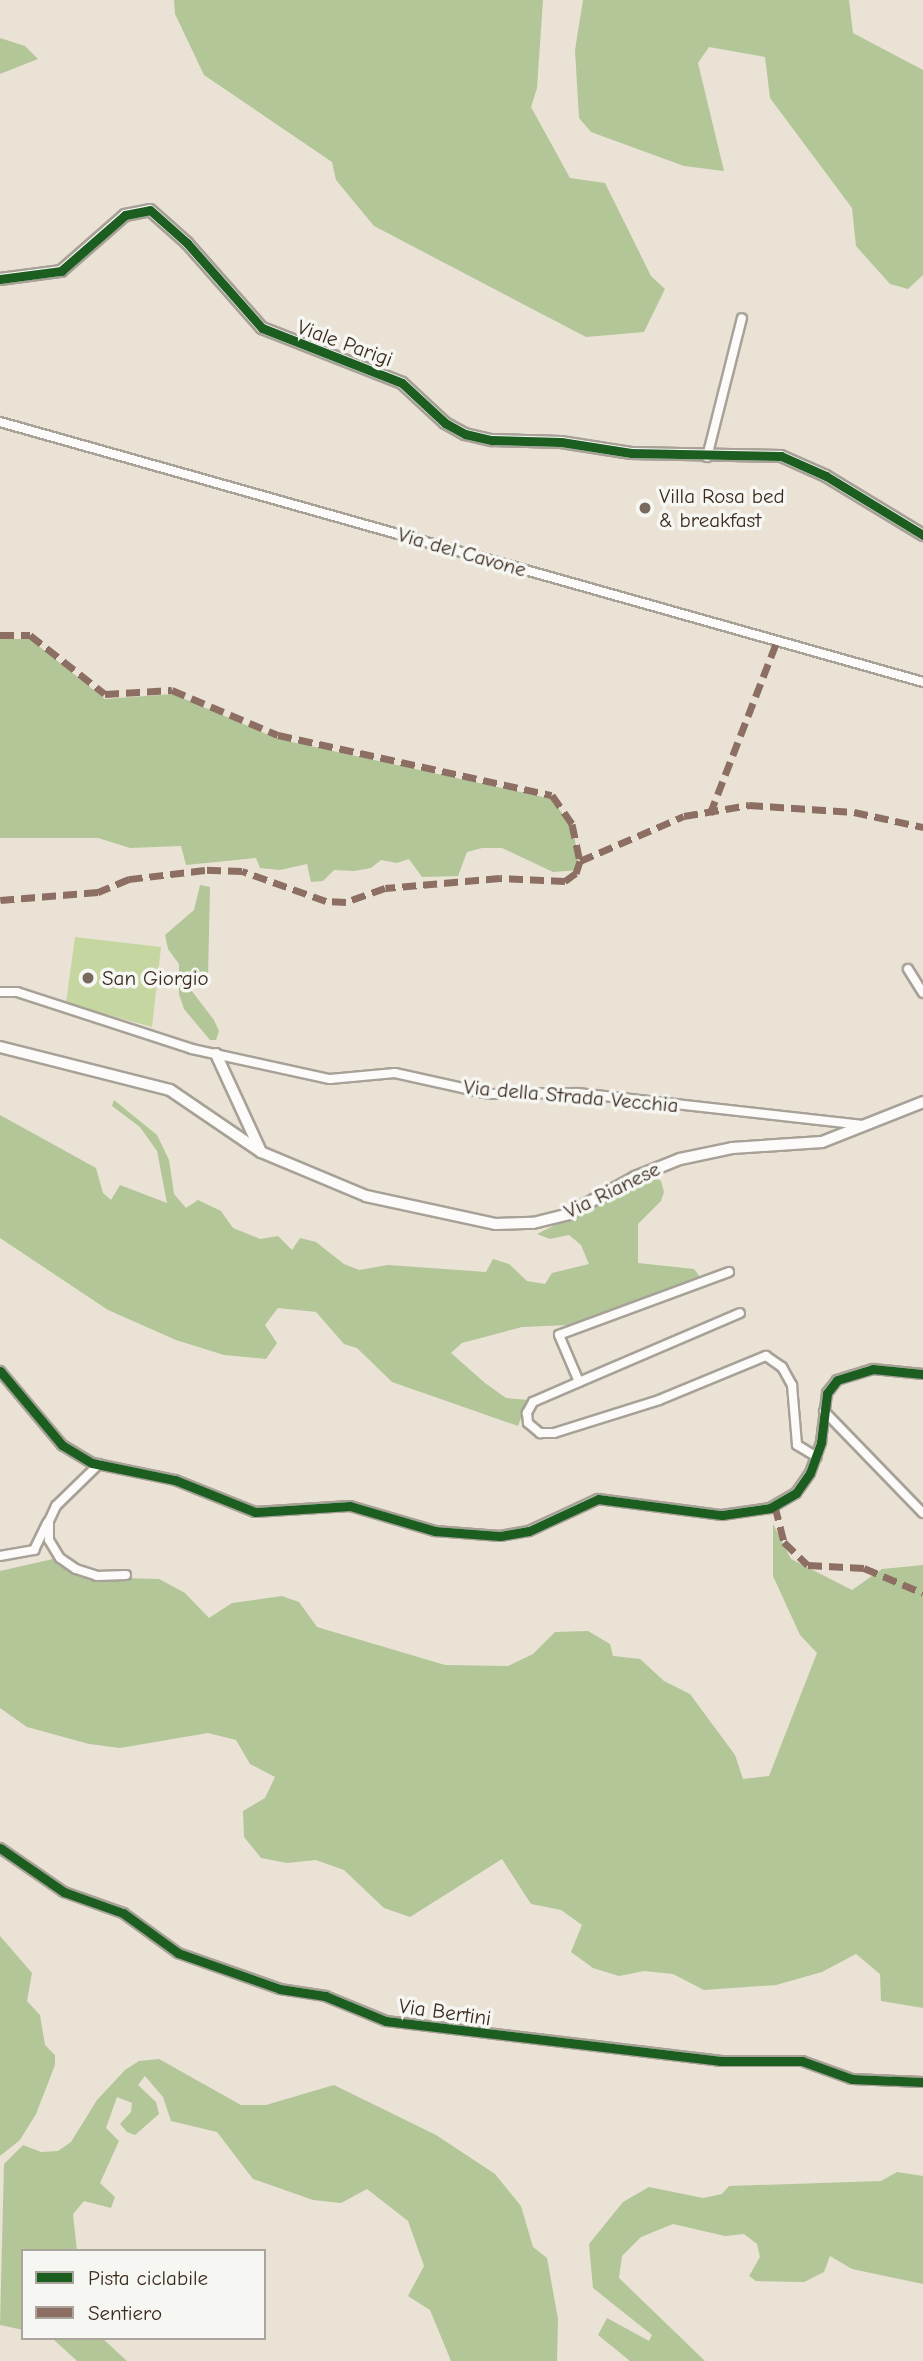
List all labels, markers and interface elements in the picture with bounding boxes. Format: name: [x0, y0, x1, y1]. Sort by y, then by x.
street label: Viale Parigi: [294, 314, 396, 372]
place label: Villa Rosa bed & breakfast: [659, 483, 785, 533]
marker: Villa Rosa bed & breakfast: [637, 500, 653, 516]
street label: Via del Cavone: [395, 522, 529, 582]
place label: San Giorgio: [102, 965, 209, 991]
marker: San Giorgio: [80, 970, 96, 986]
street label: Via della Strada Vecchia: [463, 1074, 679, 1118]
street label: Via Rianese: [560, 1156, 664, 1224]
street label: Via Bertini: [397, 1993, 493, 2031]
legend: [21, 2249, 266, 2340]
text: Pista ciclabile: [88, 2266, 208, 2290]
text: Sentiero: [88, 2301, 162, 2325]

